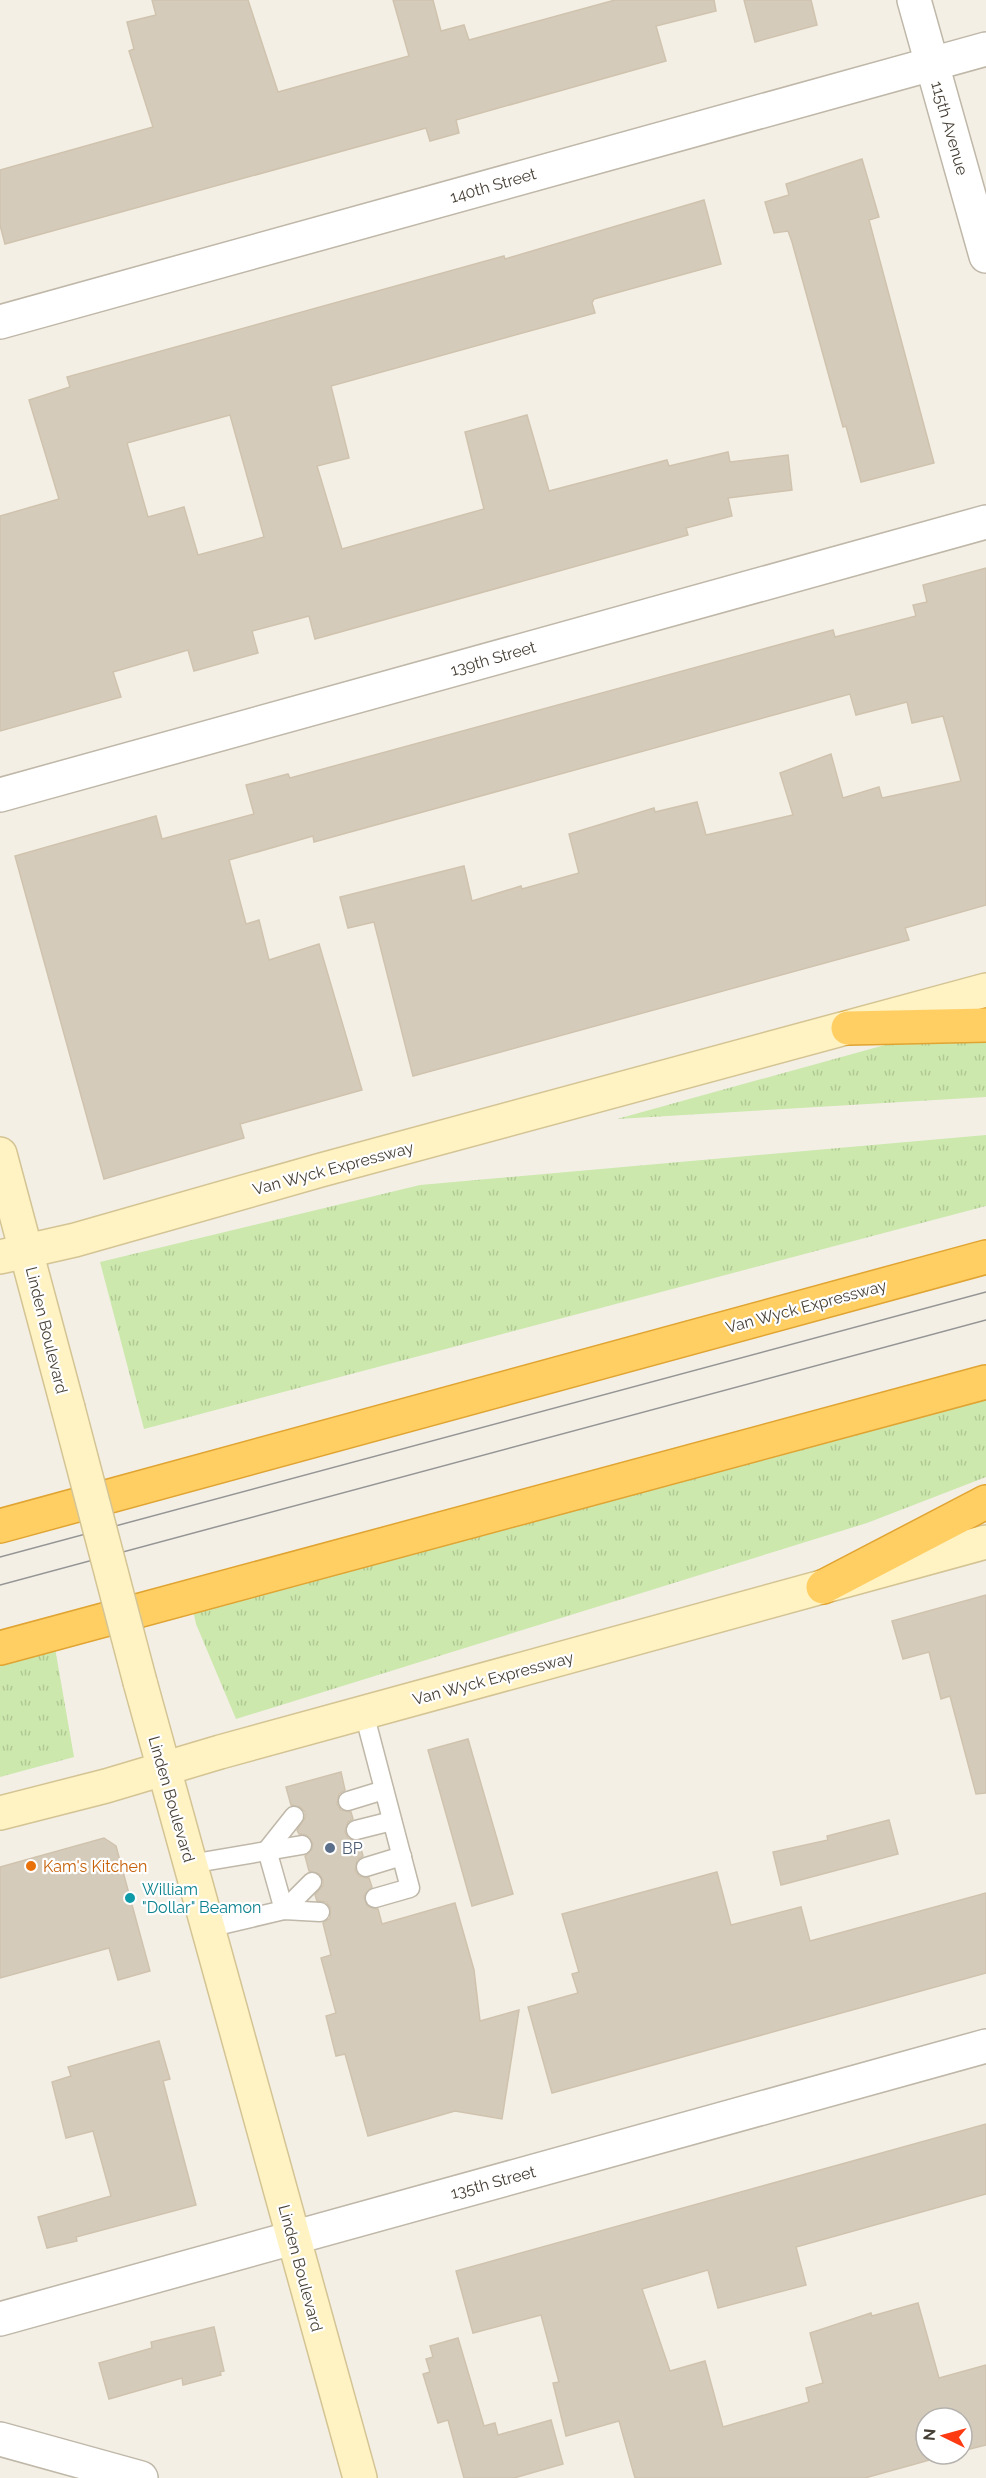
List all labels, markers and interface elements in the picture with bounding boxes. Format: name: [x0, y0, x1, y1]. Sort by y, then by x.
street label: 115th Avenue: [927, 79, 972, 177]
street label: 140th Street: [448, 164, 539, 207]
street label: 139th Street: [448, 637, 539, 680]
street label: Van Wyck Expressway: [251, 1138, 416, 1199]
street label: Linden Boulevard: [22, 1265, 72, 1396]
street label: Van Wyck Expressway: [724, 1276, 889, 1337]
street label: Van Wyck Expressway: [411, 1648, 576, 1709]
street label: Linden Boulevard: [144, 1734, 199, 1865]
place label: BP: [342, 1839, 363, 1858]
marker: BP: [323, 1841, 337, 1855]
place label: Kam's Kitchen: [43, 1857, 147, 1876]
marker: Kam's Kitchen: [24, 1859, 38, 1873]
place label: William "Dollar" Beamon: [142, 1880, 261, 1917]
marker: William "Dollar" Beamon: [123, 1891, 137, 1905]
street label: 135th Street: [449, 2162, 538, 2203]
street label: Linden Boulevard: [274, 2203, 327, 2334]
north arrow: [914, 2406, 974, 2466]
text: N: [920, 2428, 940, 2442]

